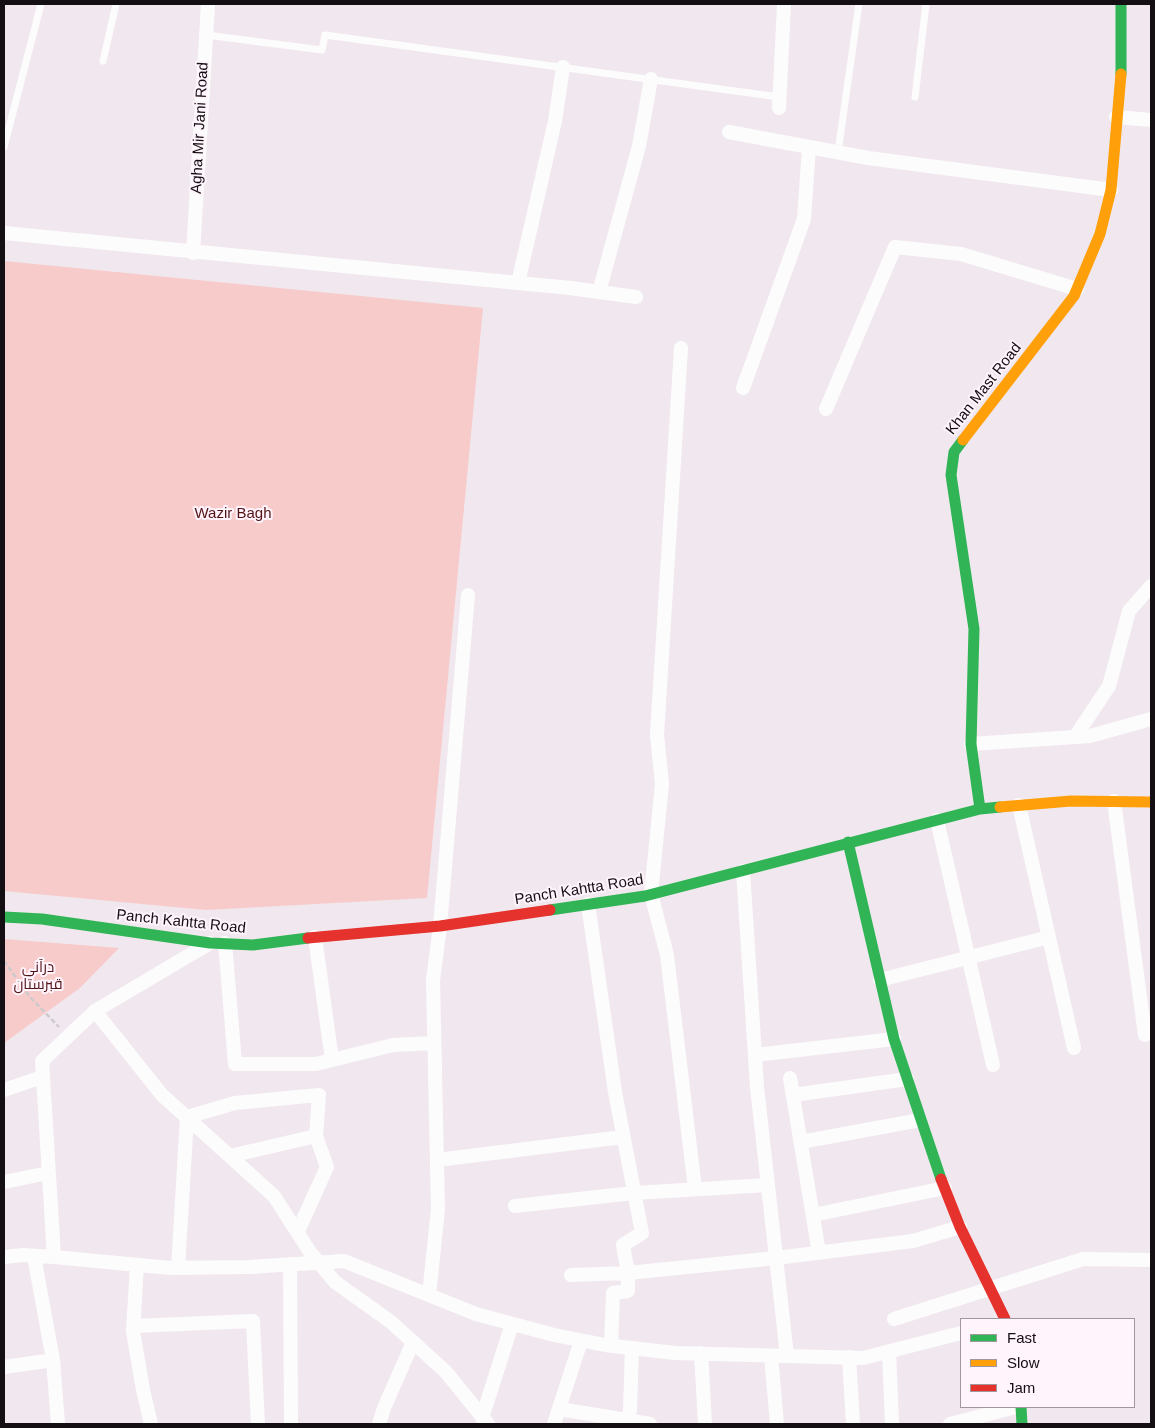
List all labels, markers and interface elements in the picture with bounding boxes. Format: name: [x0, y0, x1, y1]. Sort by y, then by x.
street label: Agha Mir Jani Road: [188, 62, 212, 194]
street label: Khan Mast Road: [943, 339, 1025, 439]
park label: Wazir Bagh: [195, 505, 271, 523]
street label: Panch Kahtta Road: [513, 871, 645, 909]
street label: Panch Kahtta Road: [115, 906, 247, 938]
park label: درآنی قبرستان: [13, 959, 63, 994]
legend: [960, 1318, 1135, 1408]
text: Fast: [1007, 1329, 1036, 1346]
text: Slow: [1007, 1354, 1040, 1371]
text: Jam: [1007, 1379, 1035, 1396]

